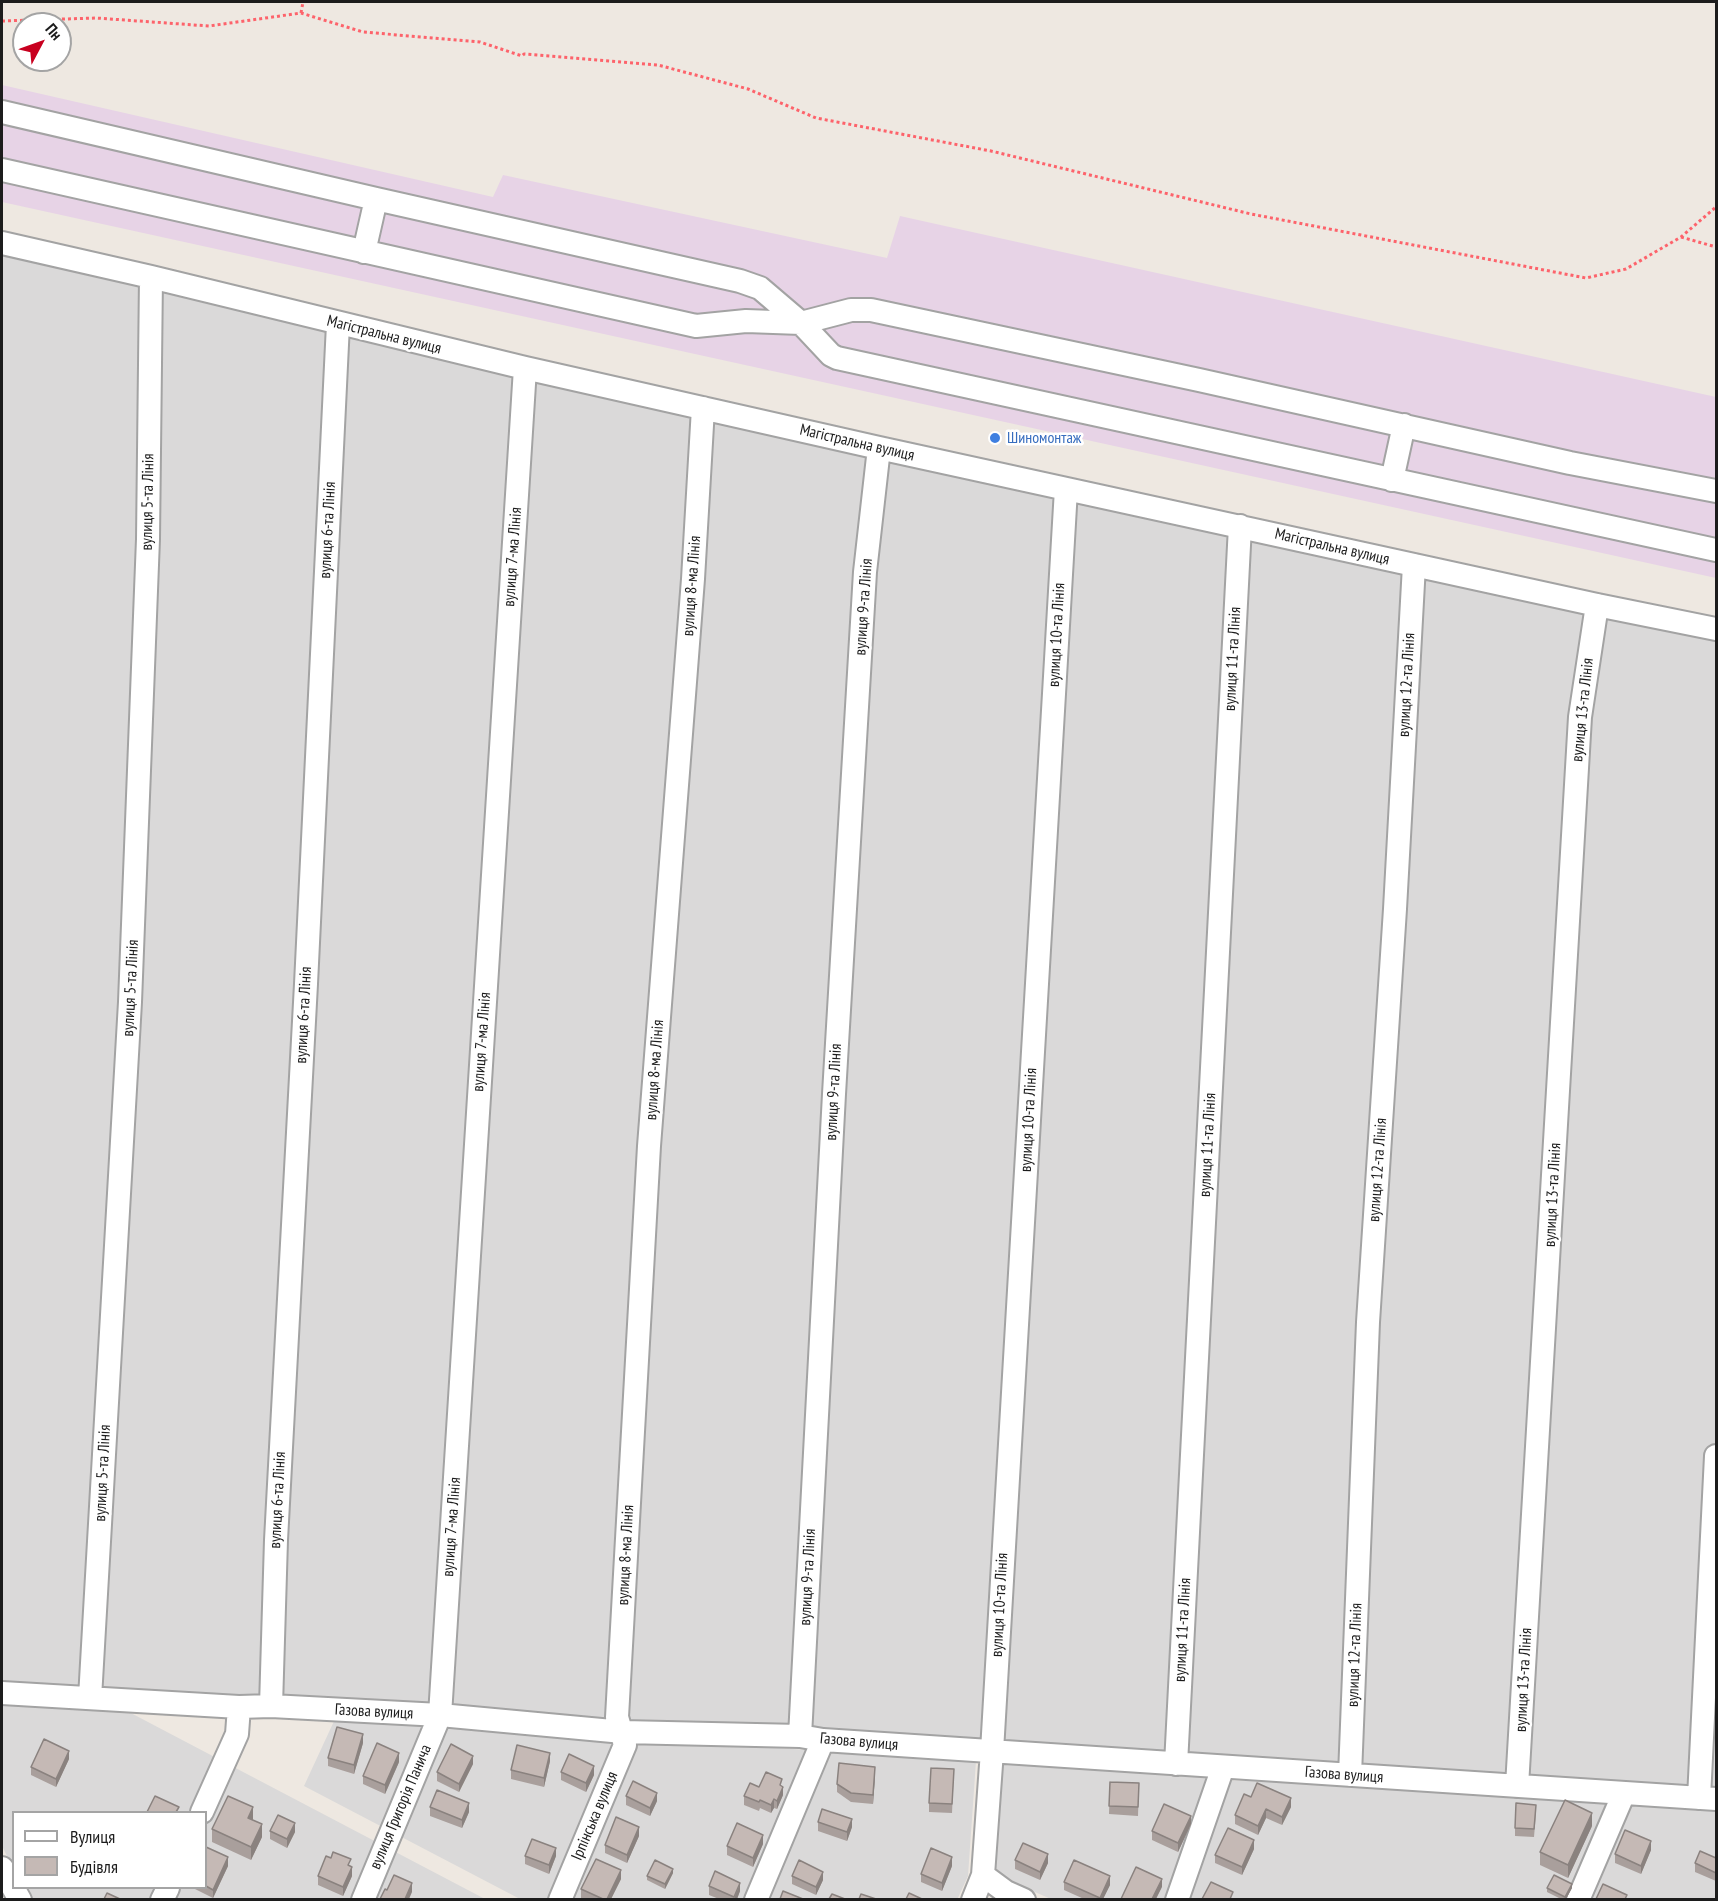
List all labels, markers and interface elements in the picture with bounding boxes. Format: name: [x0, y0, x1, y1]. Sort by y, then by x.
north arrow: [12, 12, 72, 72]
text: Пн: [41, 19, 67, 44]
street label: Магістральна вулиця: [325, 312, 443, 358]
street label: Магістральна вулиця: [798, 420, 916, 466]
place label: Шиномонтаж: [1007, 428, 1081, 448]
marker: Шиномонтаж: [988, 431, 1002, 445]
street label: вулиця 5-та Лінія: [138, 453, 158, 551]
street label: вулиця 6-та Лінія: [316, 481, 340, 579]
street label: вулиця 7-ма Лінія: [500, 507, 526, 607]
street label: Магістральна вулиця: [1273, 524, 1391, 570]
street label: вулиця 8-ма Лінія: [679, 535, 705, 637]
street label: вулиця 9-та Лінія: [851, 558, 877, 656]
street label: вулиця 10-та Лінія: [1045, 582, 1069, 688]
street label: вулиця 11-та Лінія: [1221, 606, 1245, 712]
street label: вулиця 12-та Лінія: [1395, 632, 1419, 738]
street label: вулиця 13-та Лінія: [1568, 657, 1598, 763]
street label: вулиця 5-та Лінія: [119, 939, 143, 1037]
street label: вулиця 6-та Лінія: [292, 966, 316, 1064]
street label: вулиця 7-ма Лінія: [469, 992, 495, 1092]
street label: вулиця 8-ма Лінія: [642, 1019, 668, 1121]
street label: вулиця 9-та Лінія: [822, 1043, 846, 1141]
street label: вулиця 10-та Лінія: [1017, 1067, 1041, 1173]
street label: вулиця 11-та Лінія: [1196, 1092, 1220, 1198]
street label: вулиця 12-та Лінія: [1365, 1117, 1391, 1223]
street label: вулиця 13-та Лінія: [1541, 1142, 1565, 1248]
street label: вулиця 5-та Лінія: [91, 1424, 115, 1522]
street label: вулиця 6-та Лінія: [266, 1451, 290, 1549]
street label: вулиця 7-ма Лінія: [439, 1477, 465, 1577]
street label: вулиця 8-ма Лінія: [614, 1504, 638, 1606]
street label: вулиця 9-та Лінія: [796, 1528, 820, 1626]
street label: вулиця 10-та Лінія: [988, 1552, 1012, 1658]
street label: вулиця 11-та Лінія: [1171, 1577, 1195, 1683]
street label: вулиця 12-та Лінія: [1344, 1603, 1366, 1707]
street label: вулиця 13-та Лінія: [1512, 1627, 1536, 1733]
street label: Газова вулиця: [334, 1700, 414, 1724]
street label: Газова вулиця: [819, 1729, 899, 1755]
street label: вулиця Григорія Панича: [366, 1742, 436, 1872]
street label: Газова вулиця: [1304, 1763, 1384, 1787]
street label: Ірпінська вулиця: [568, 1769, 622, 1863]
legend: [12, 1811, 207, 1889]
text: Вулиця: [70, 1825, 115, 1848]
text: Будівля: [70, 1855, 118, 1878]

